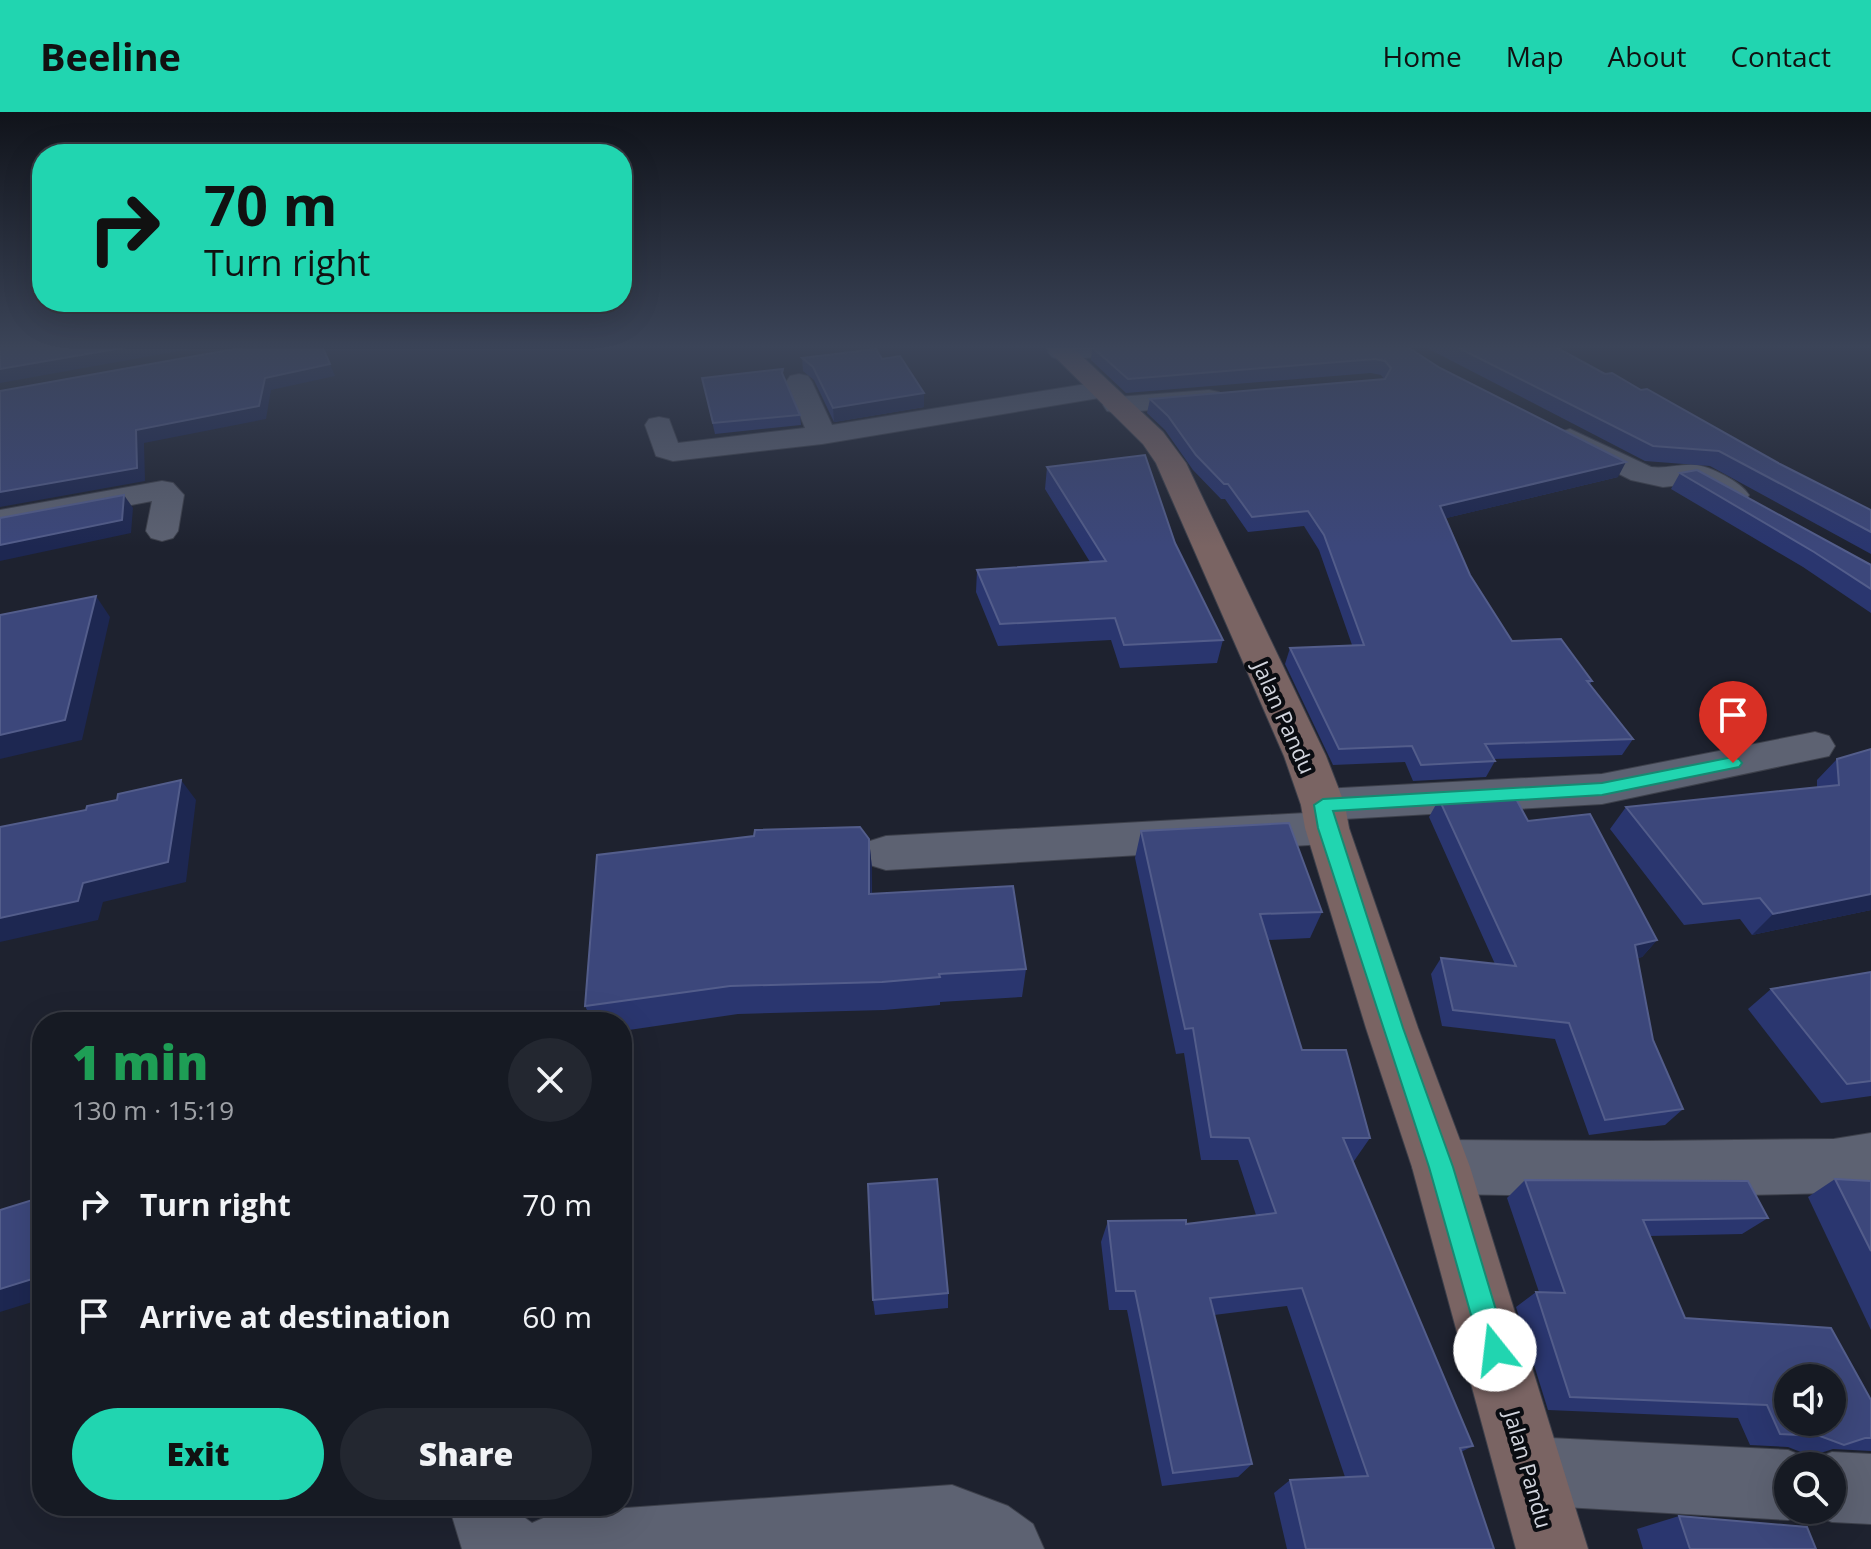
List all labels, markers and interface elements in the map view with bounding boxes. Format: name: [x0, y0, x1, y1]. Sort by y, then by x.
text: Beeline: [40, 30, 181, 82]
text: Home: [1383, 37, 1462, 75]
text: Map: [1506, 37, 1564, 75]
text: About: [1608, 37, 1686, 75]
text: Contact: [1730, 37, 1831, 75]
text: 70 m: [204, 166, 338, 242]
icon: right: [72, 176, 176, 280]
text: Turn right: [204, 238, 370, 287]
street label: Jalan Pandu: [1246, 654, 1323, 778]
pin: [1699, 681, 1767, 763]
icon: arrive: [1711, 693, 1755, 737]
text: 1 min: [72, 1029, 208, 1094]
button: close: [508, 1038, 592, 1122]
text: 130 m · 15:19: [72, 1092, 234, 1128]
icon: right: [72, 1182, 116, 1226]
text: Turn right: [140, 1184, 291, 1225]
text: 70 m: [522, 1184, 592, 1225]
icon: arrive: [72, 1294, 116, 1338]
text: Arrive at destination: [140, 1296, 451, 1337]
text: 60 m: [522, 1296, 592, 1337]
position arrow: [1453, 1308, 1537, 1392]
map controls: [1774, 1364, 1846, 1524]
button: sound: [1774, 1364, 1846, 1436]
street label: Jalan Pandu: [1497, 1405, 1560, 1531]
button: Exit: [72, 1408, 324, 1500]
button: Share: [340, 1408, 592, 1500]
button: search: [1774, 1452, 1846, 1524]

